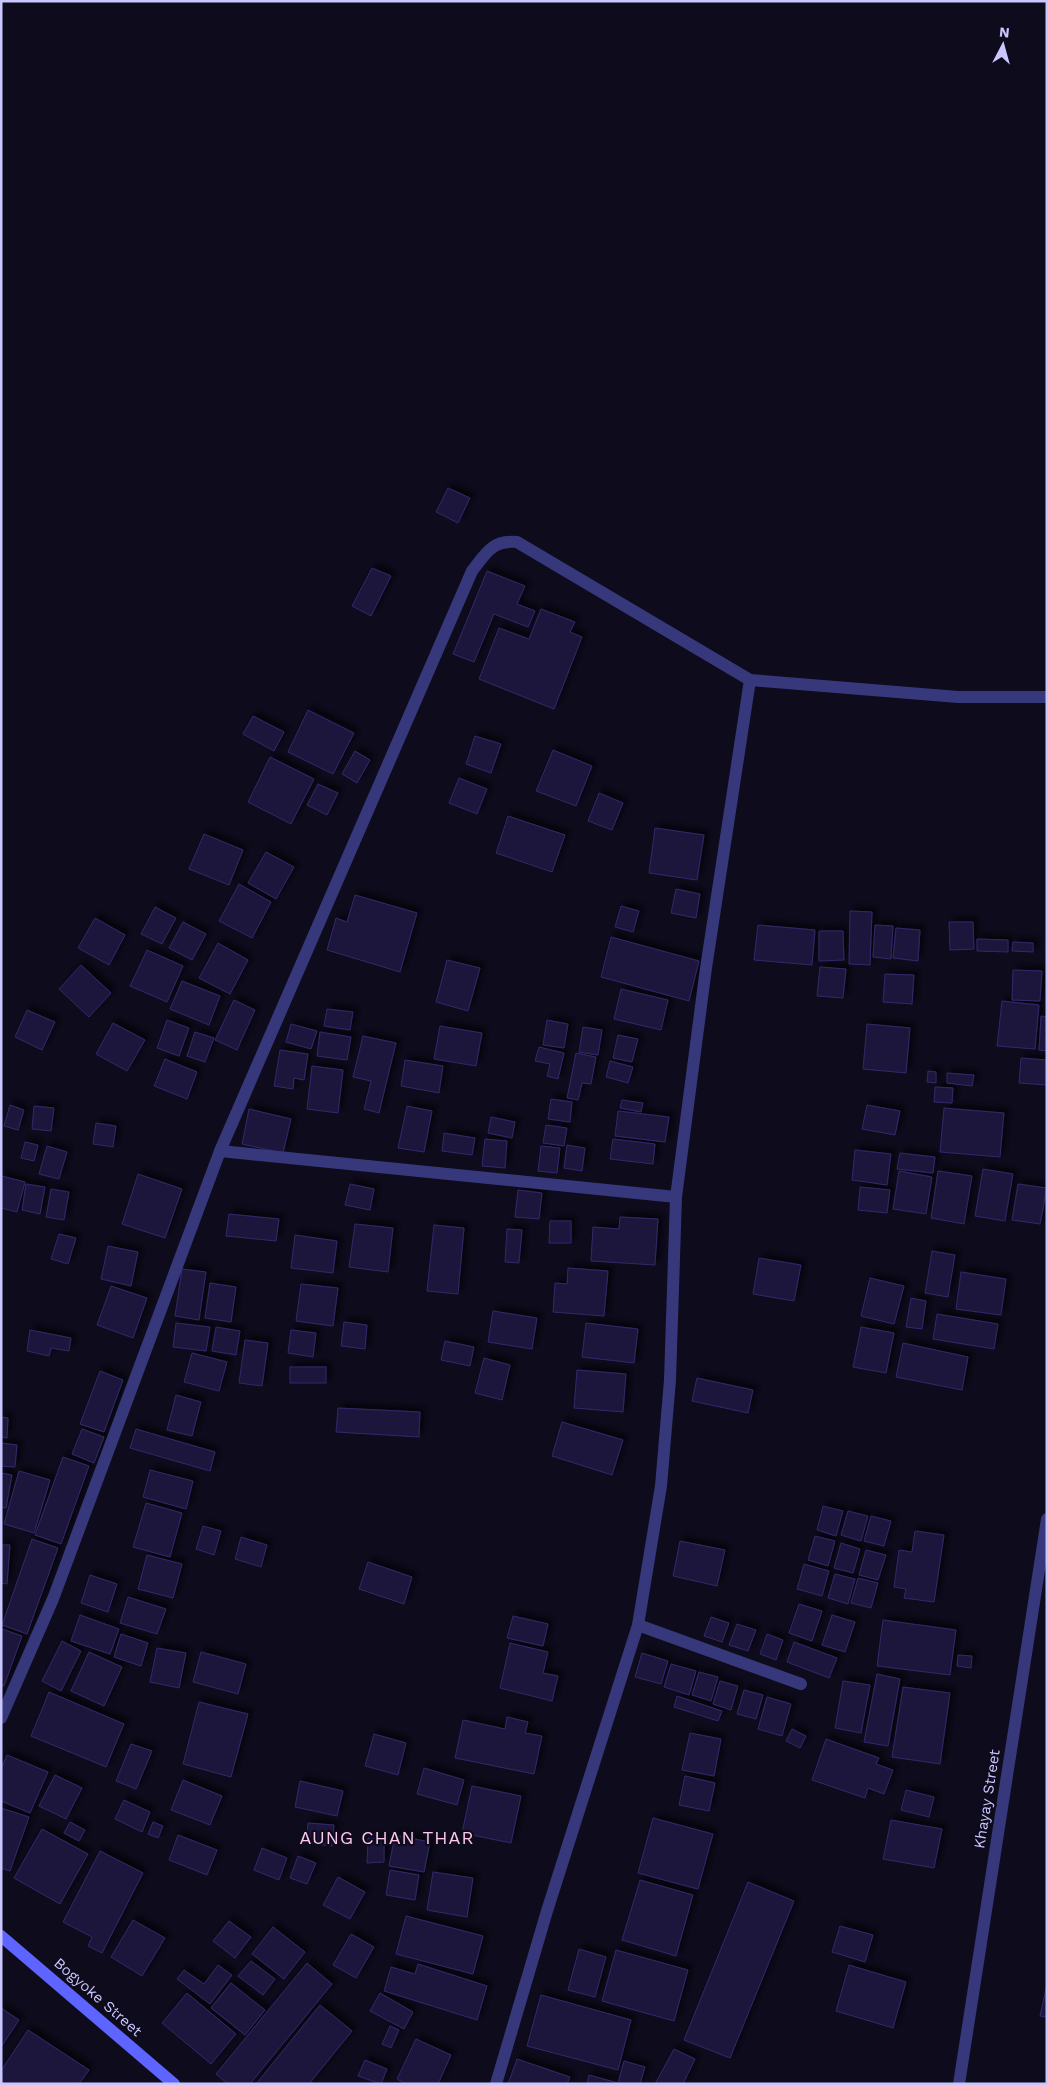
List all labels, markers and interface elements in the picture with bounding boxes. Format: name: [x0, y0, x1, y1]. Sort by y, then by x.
north arrow: [978, 20, 1028, 70]
text: N: [998, 24, 1010, 41]
street label: Khayay Street: [970, 1747, 1004, 1850]
district label: AUNG CHAN THAR: [300, 1827, 474, 1848]
street label: Bogyoke Street: [50, 1954, 146, 2041]

